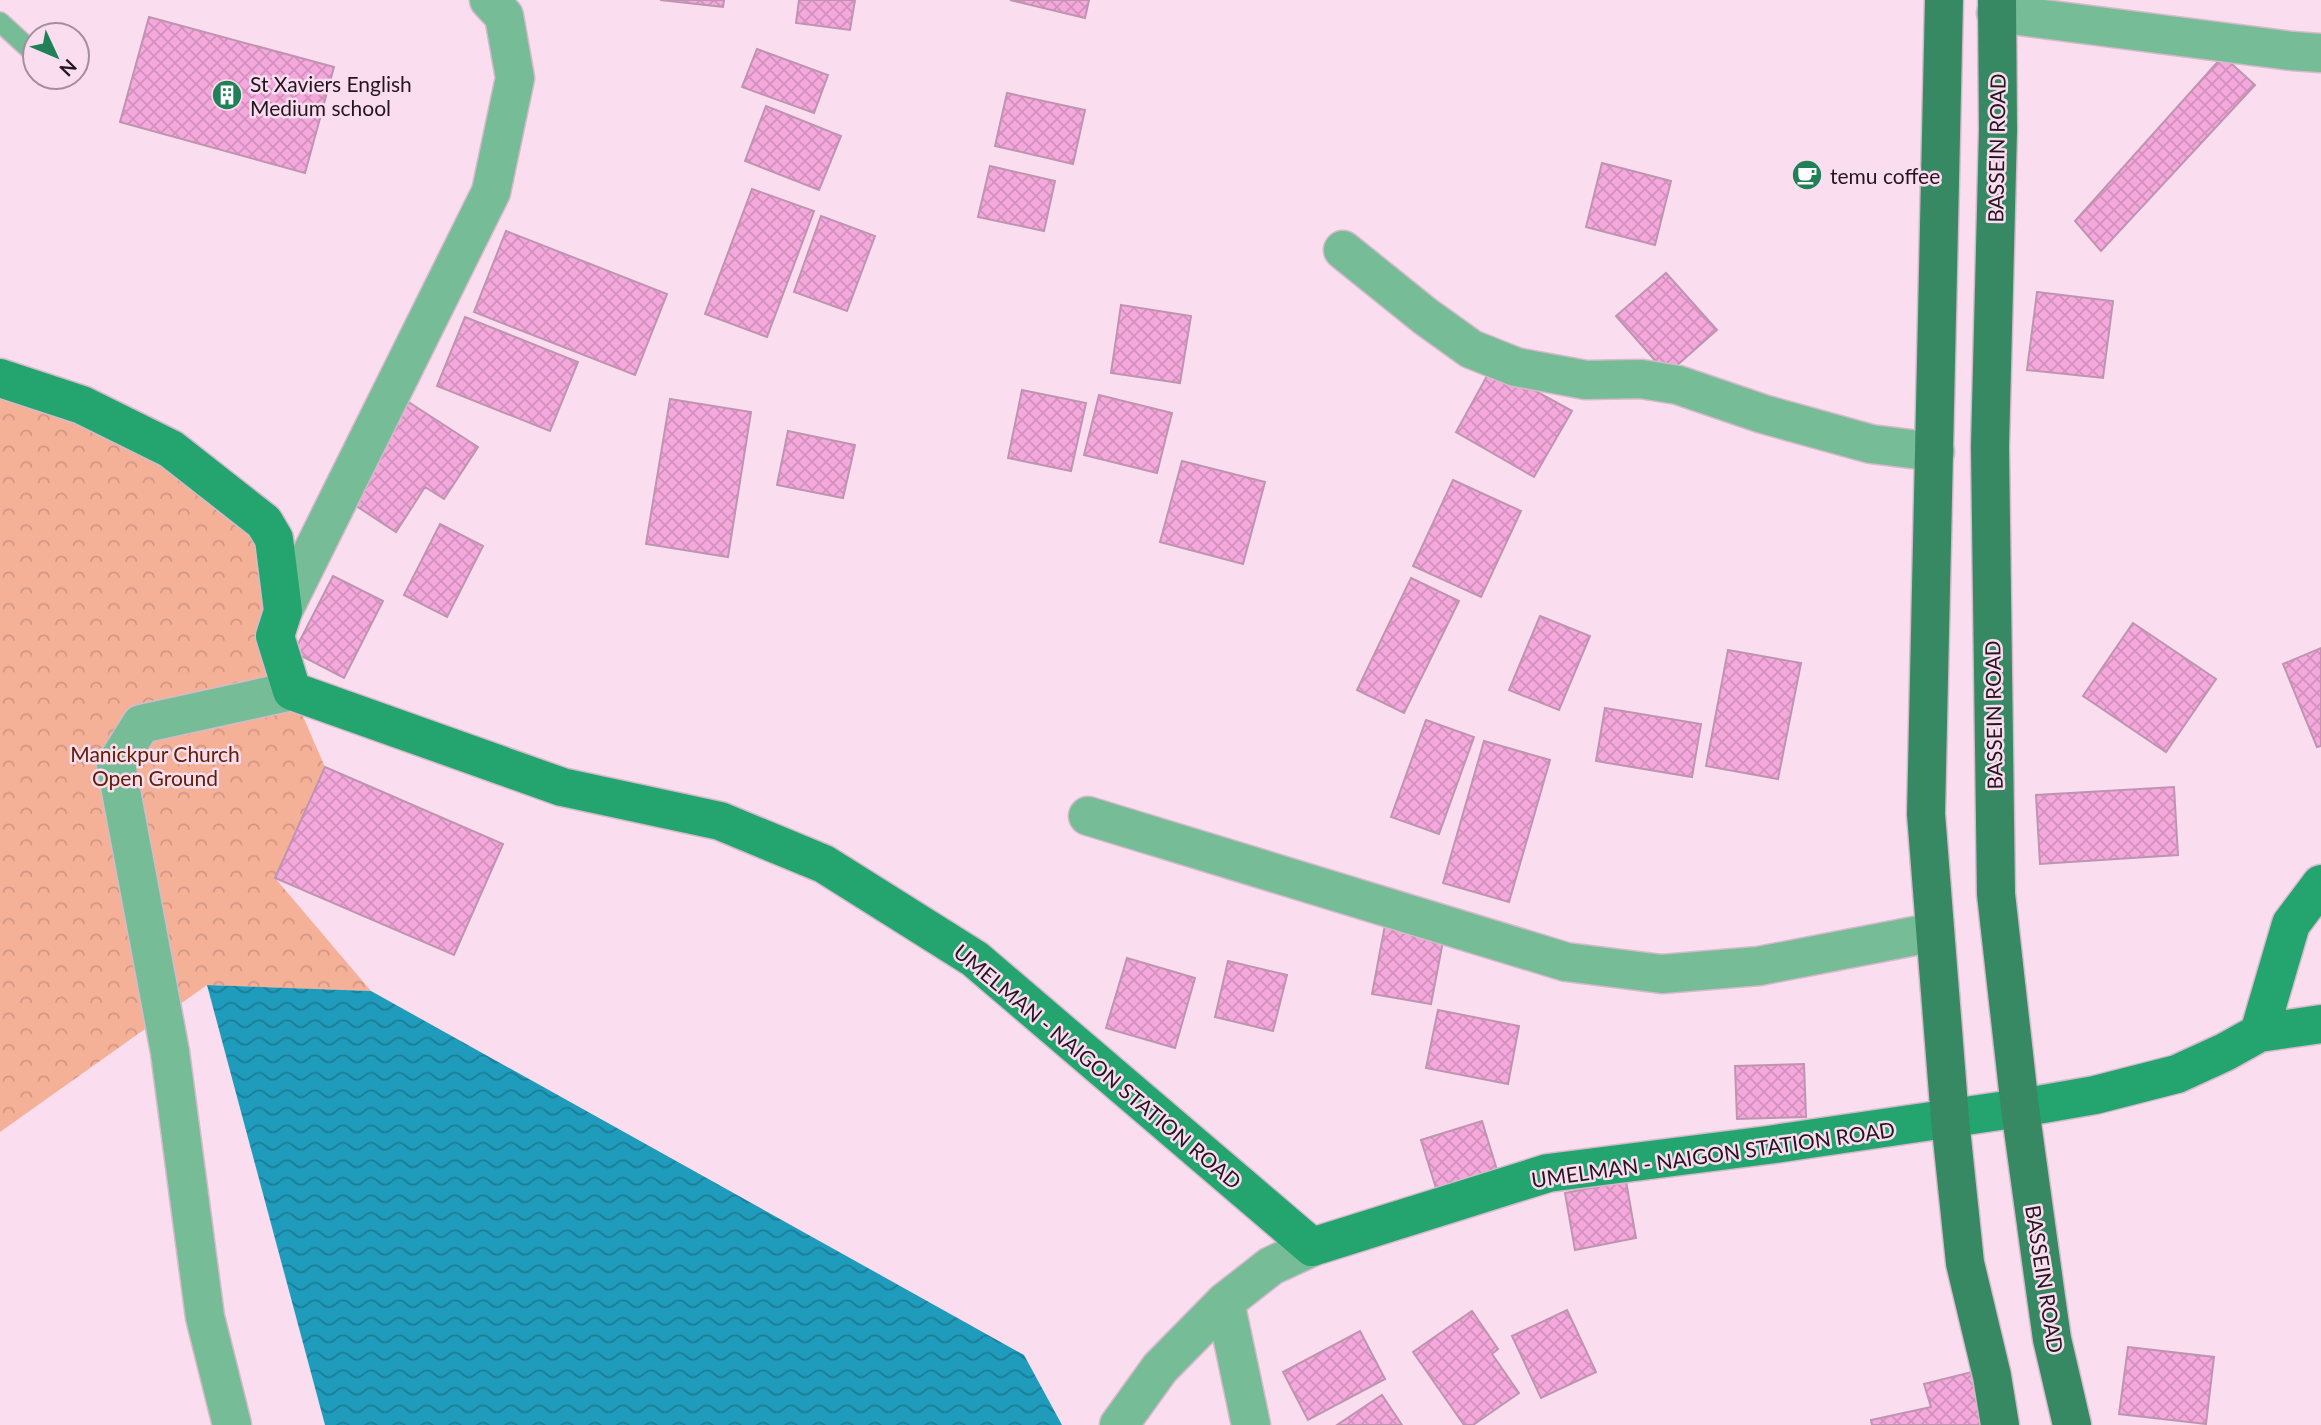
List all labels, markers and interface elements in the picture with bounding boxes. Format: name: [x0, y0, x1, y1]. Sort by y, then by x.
north arrow: [21, 21, 91, 91]
text: N: [55, 55, 82, 81]
place label: St Xaviers English Medium school: [250, 71, 412, 120]
street label: BASSEIN ROAD: [1982, 73, 2010, 223]
building icon: St Xaviers English Medium school: [210, 78, 244, 112]
cafe icon: temu coffee: [1790, 158, 1824, 192]
place label: temu coffee: [1830, 163, 1940, 188]
street label: BASSEIN ROAD: [1979, 640, 2007, 790]
park label: Manickpur Church Open Ground: [70, 741, 240, 790]
street label: UMELMAN - NAIGON STATION ROAD: [949, 938, 1247, 1194]
street label: UMELMAN - NAIGON STATION ROAD: [1530, 1116, 1896, 1192]
street label: BASSEIN ROAD: [2021, 1203, 2069, 1355]

